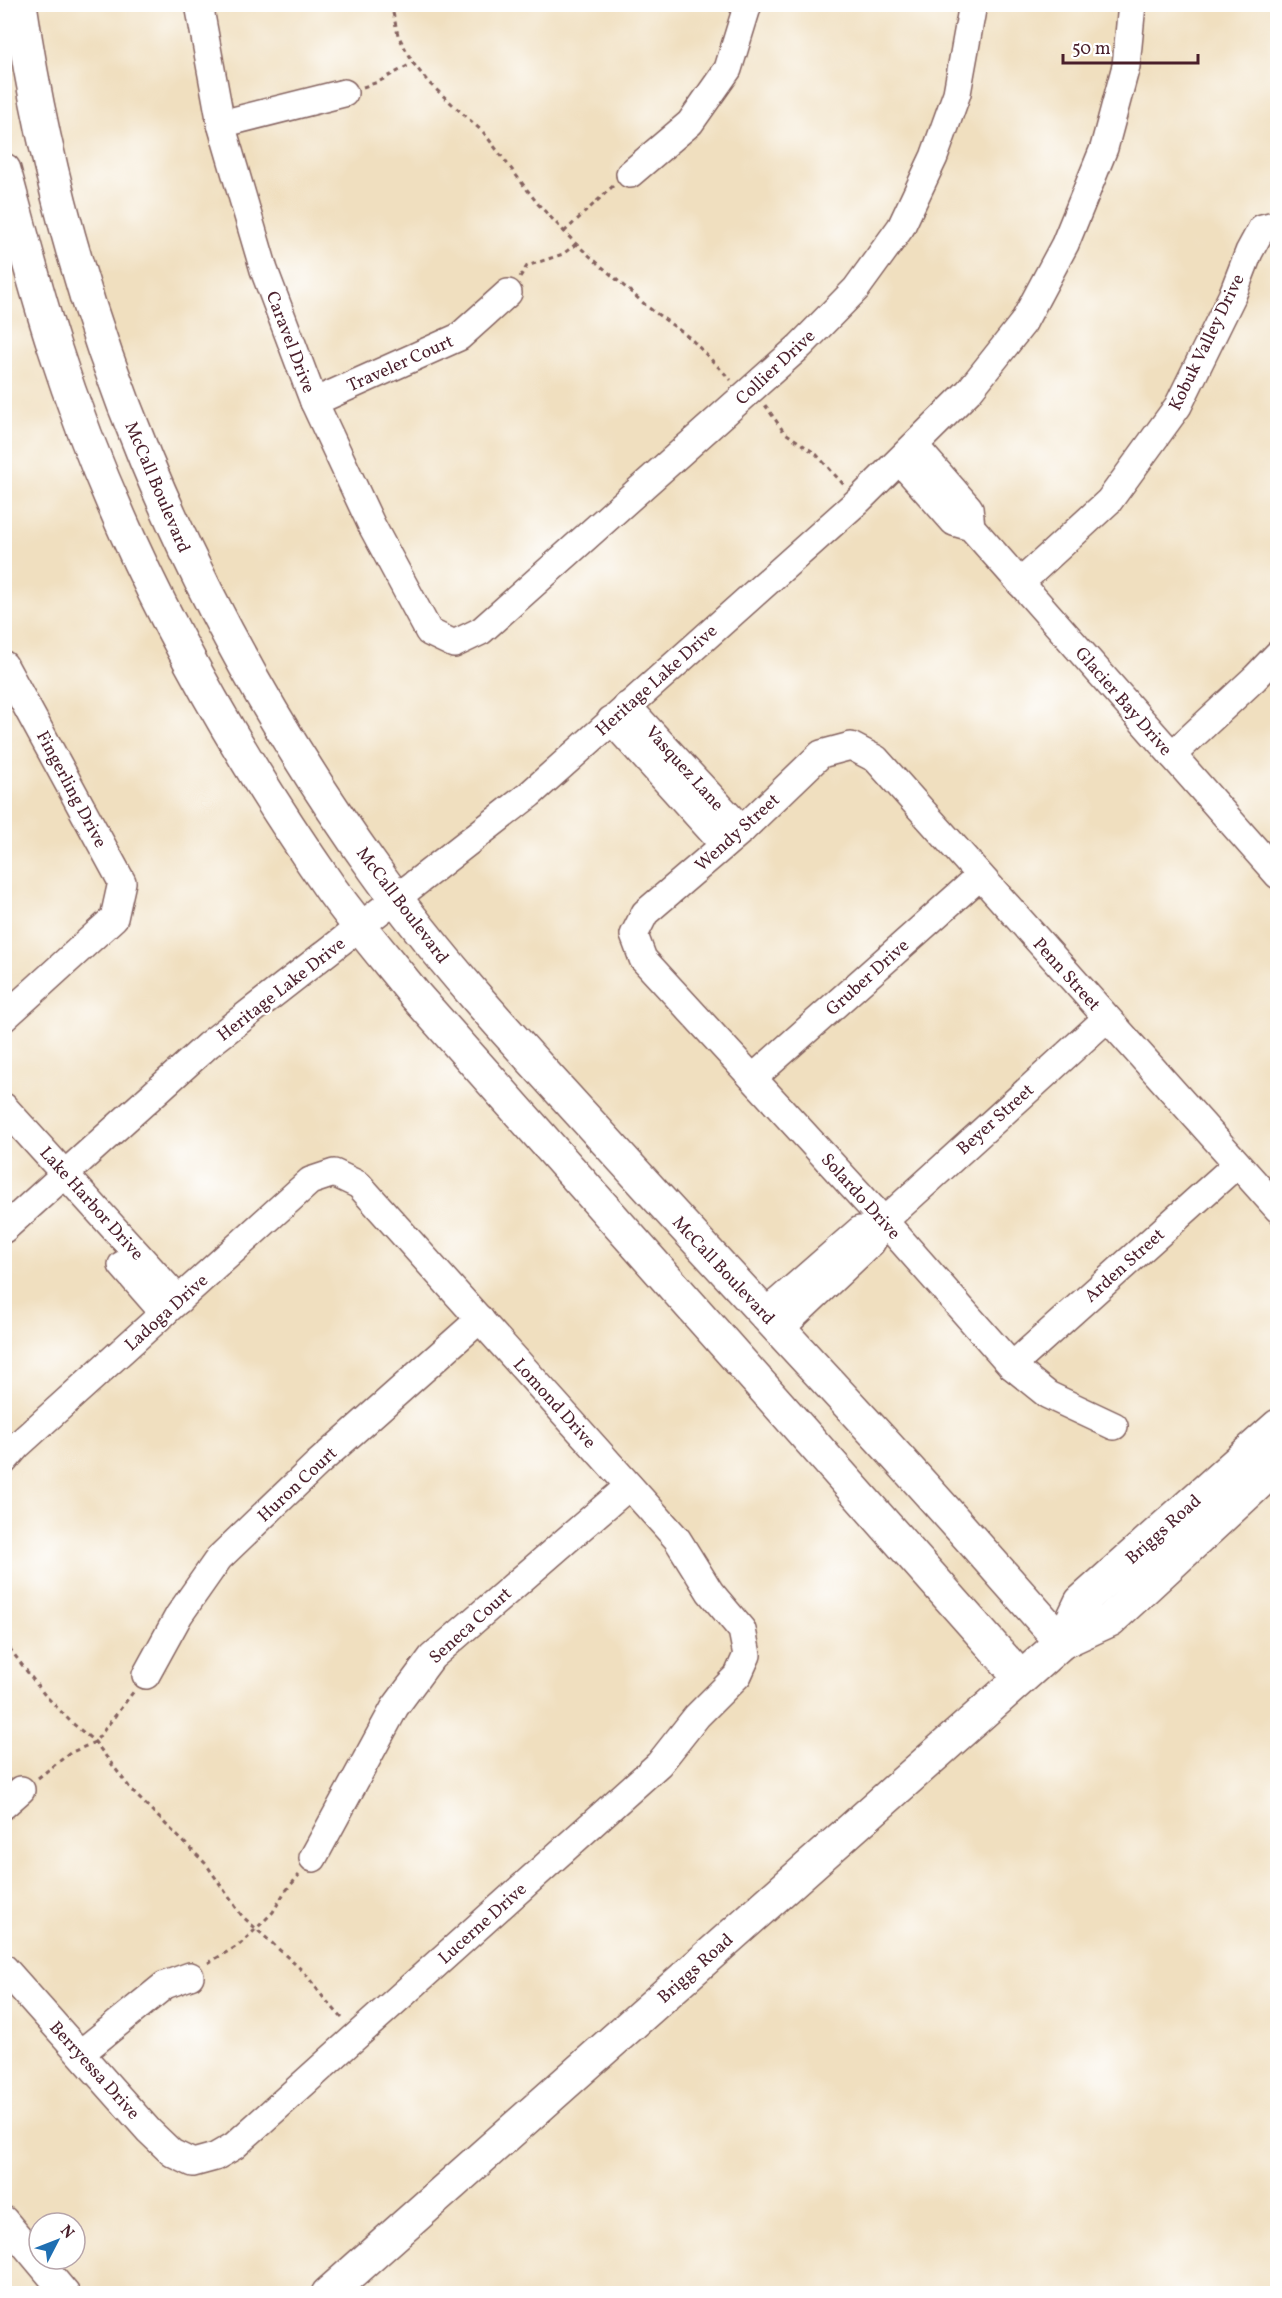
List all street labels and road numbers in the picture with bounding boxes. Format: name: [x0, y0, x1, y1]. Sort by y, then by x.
street label: Kobuk Valley Drive: [1163, 270, 1251, 415]
street label: Caravel Drive: [259, 288, 321, 397]
street label: Collier Drive: [731, 325, 821, 412]
street label: Traveler Court: [343, 330, 458, 399]
street label: McCall Boulevard: [118, 418, 196, 557]
street label: Heritage Lake Drive: [591, 620, 723, 743]
street label: Glacier Bay Drive: [1068, 642, 1177, 762]
street label: Vasquez Lane: [639, 721, 729, 817]
street label: Fingerling Drive: [29, 727, 112, 853]
street label: Wendy Street: [690, 788, 786, 878]
street label: McCall Boulevard: [350, 842, 454, 969]
street label: Heritage Lake Drive: [213, 932, 351, 1048]
street label: Penn Street: [1026, 933, 1106, 1017]
street label: Gruber Drive: [821, 934, 915, 1022]
street label: Beyer Street: [952, 1079, 1040, 1162]
street label: Lake Harbor Drive: [33, 1142, 149, 1266]
street label: Solardo Drive: [814, 1148, 905, 1246]
street label: McCall Boulevard: [666, 1211, 780, 1331]
street label: Arden Street: [1079, 1223, 1171, 1309]
street label: Ladoga Drive: [120, 1269, 214, 1357]
street label: Lomond Drive: [507, 1353, 601, 1455]
street label: Huron Court: [253, 1442, 343, 1529]
street label: Briggs Road: [1121, 1489, 1207, 1571]
street label: Seneca Court: [424, 1582, 518, 1670]
street label: Lucerne Drive: [433, 1878, 533, 1971]
street label: Briggs Road: [653, 1928, 739, 2010]
street label: Berryessa Drive: [43, 2016, 145, 2126]

